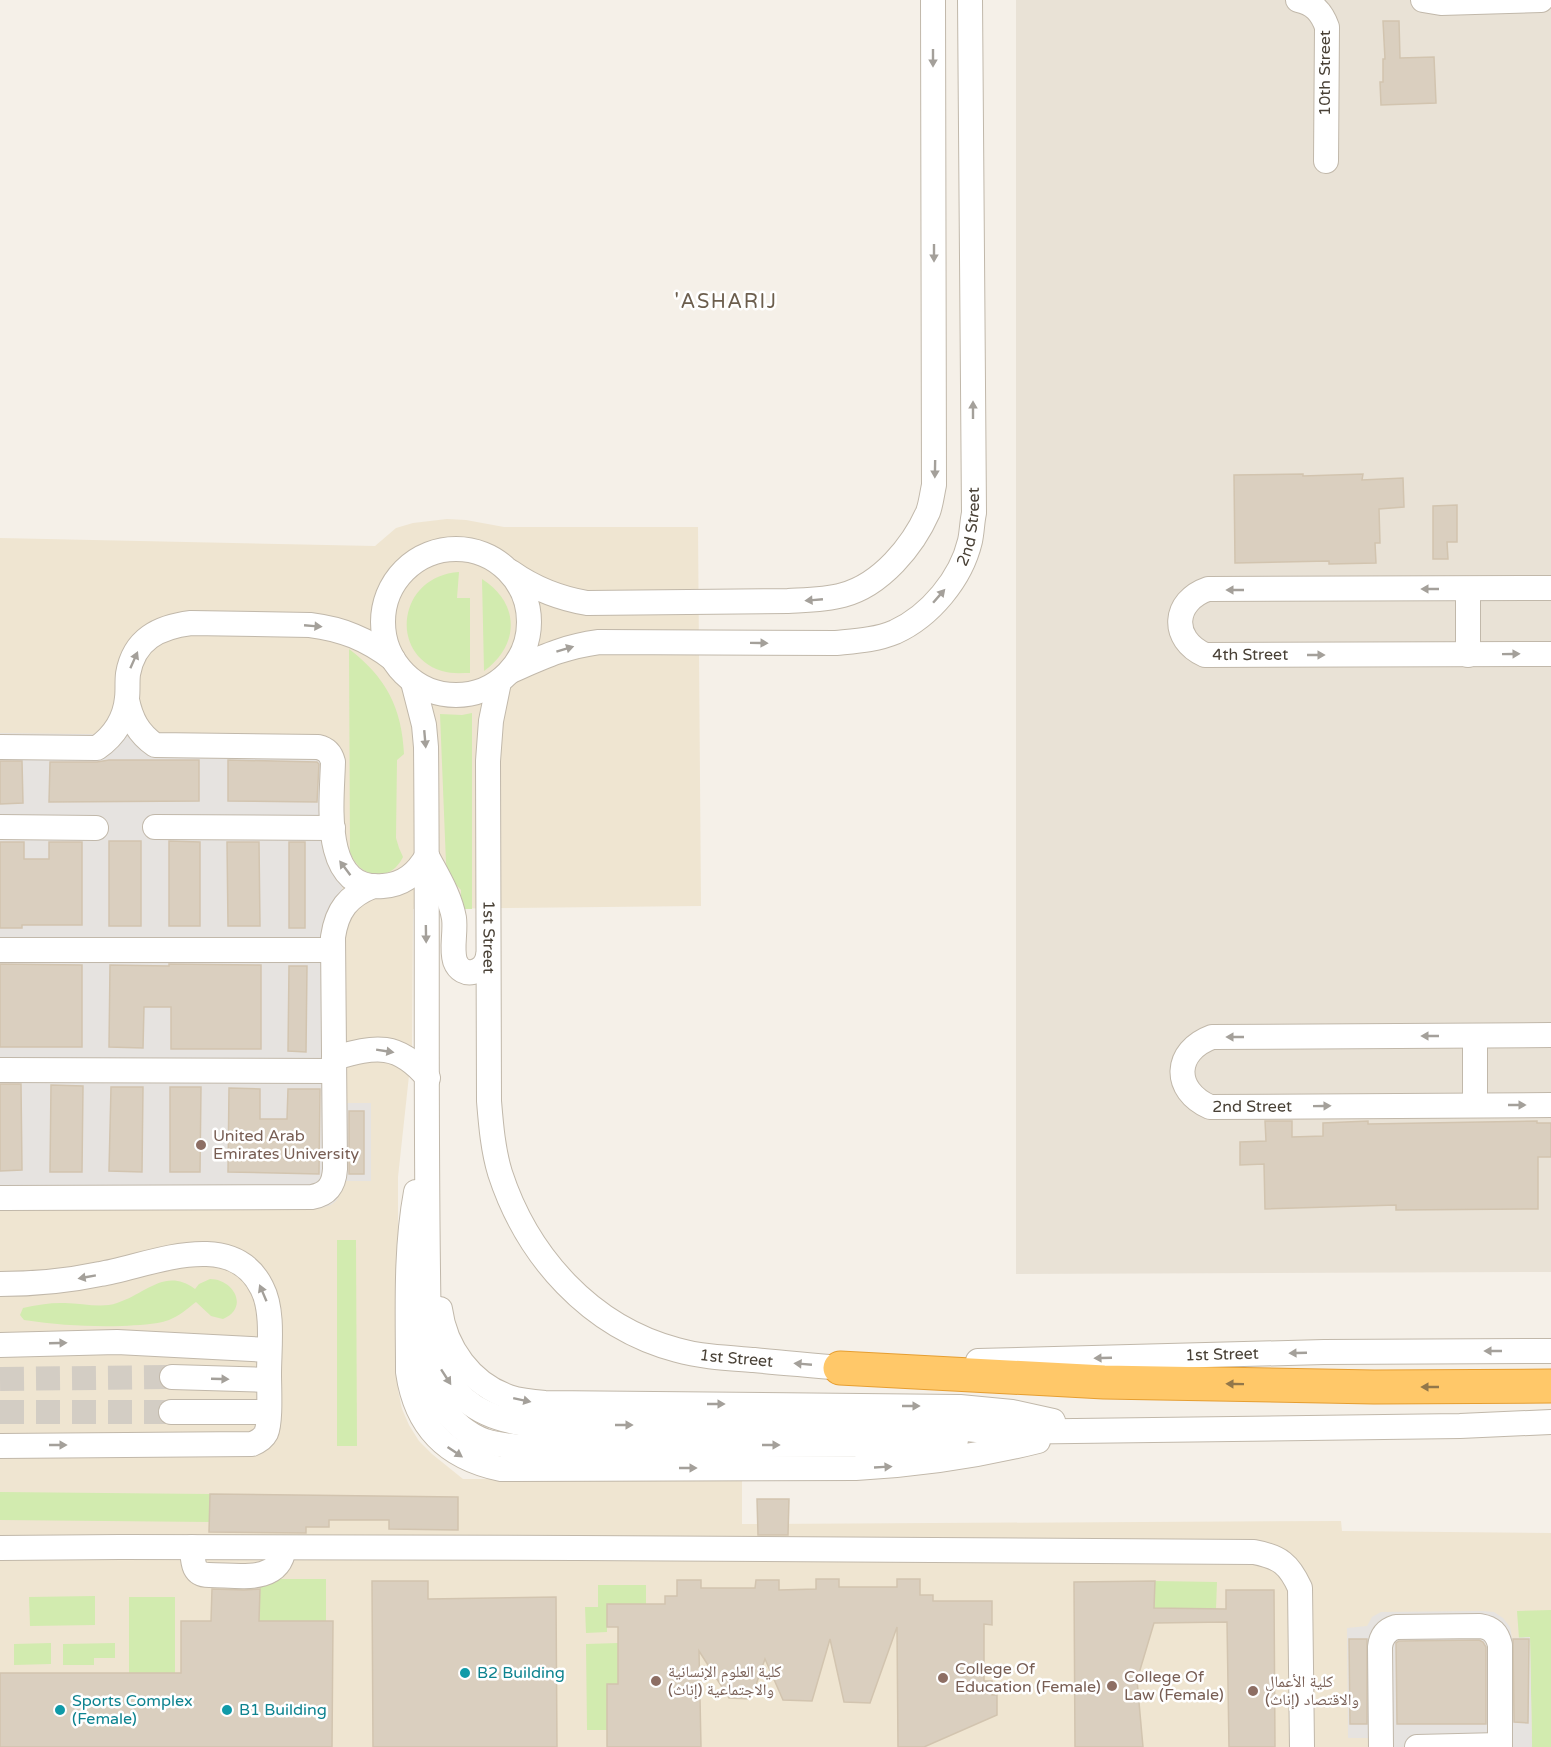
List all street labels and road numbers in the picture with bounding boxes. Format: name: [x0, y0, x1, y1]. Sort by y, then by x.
street label: 10th Street: [1315, 30, 1335, 116]
street label: 2nd Street: [952, 487, 984, 569]
street label: 4th Street: [1212, 645, 1288, 665]
street label: 1st Street: [478, 900, 499, 974]
street label: 2nd Street: [1212, 1097, 1292, 1117]
street label: 1st Street: [1185, 1344, 1259, 1366]
street label: 1st Street: [698, 1345, 774, 1372]

